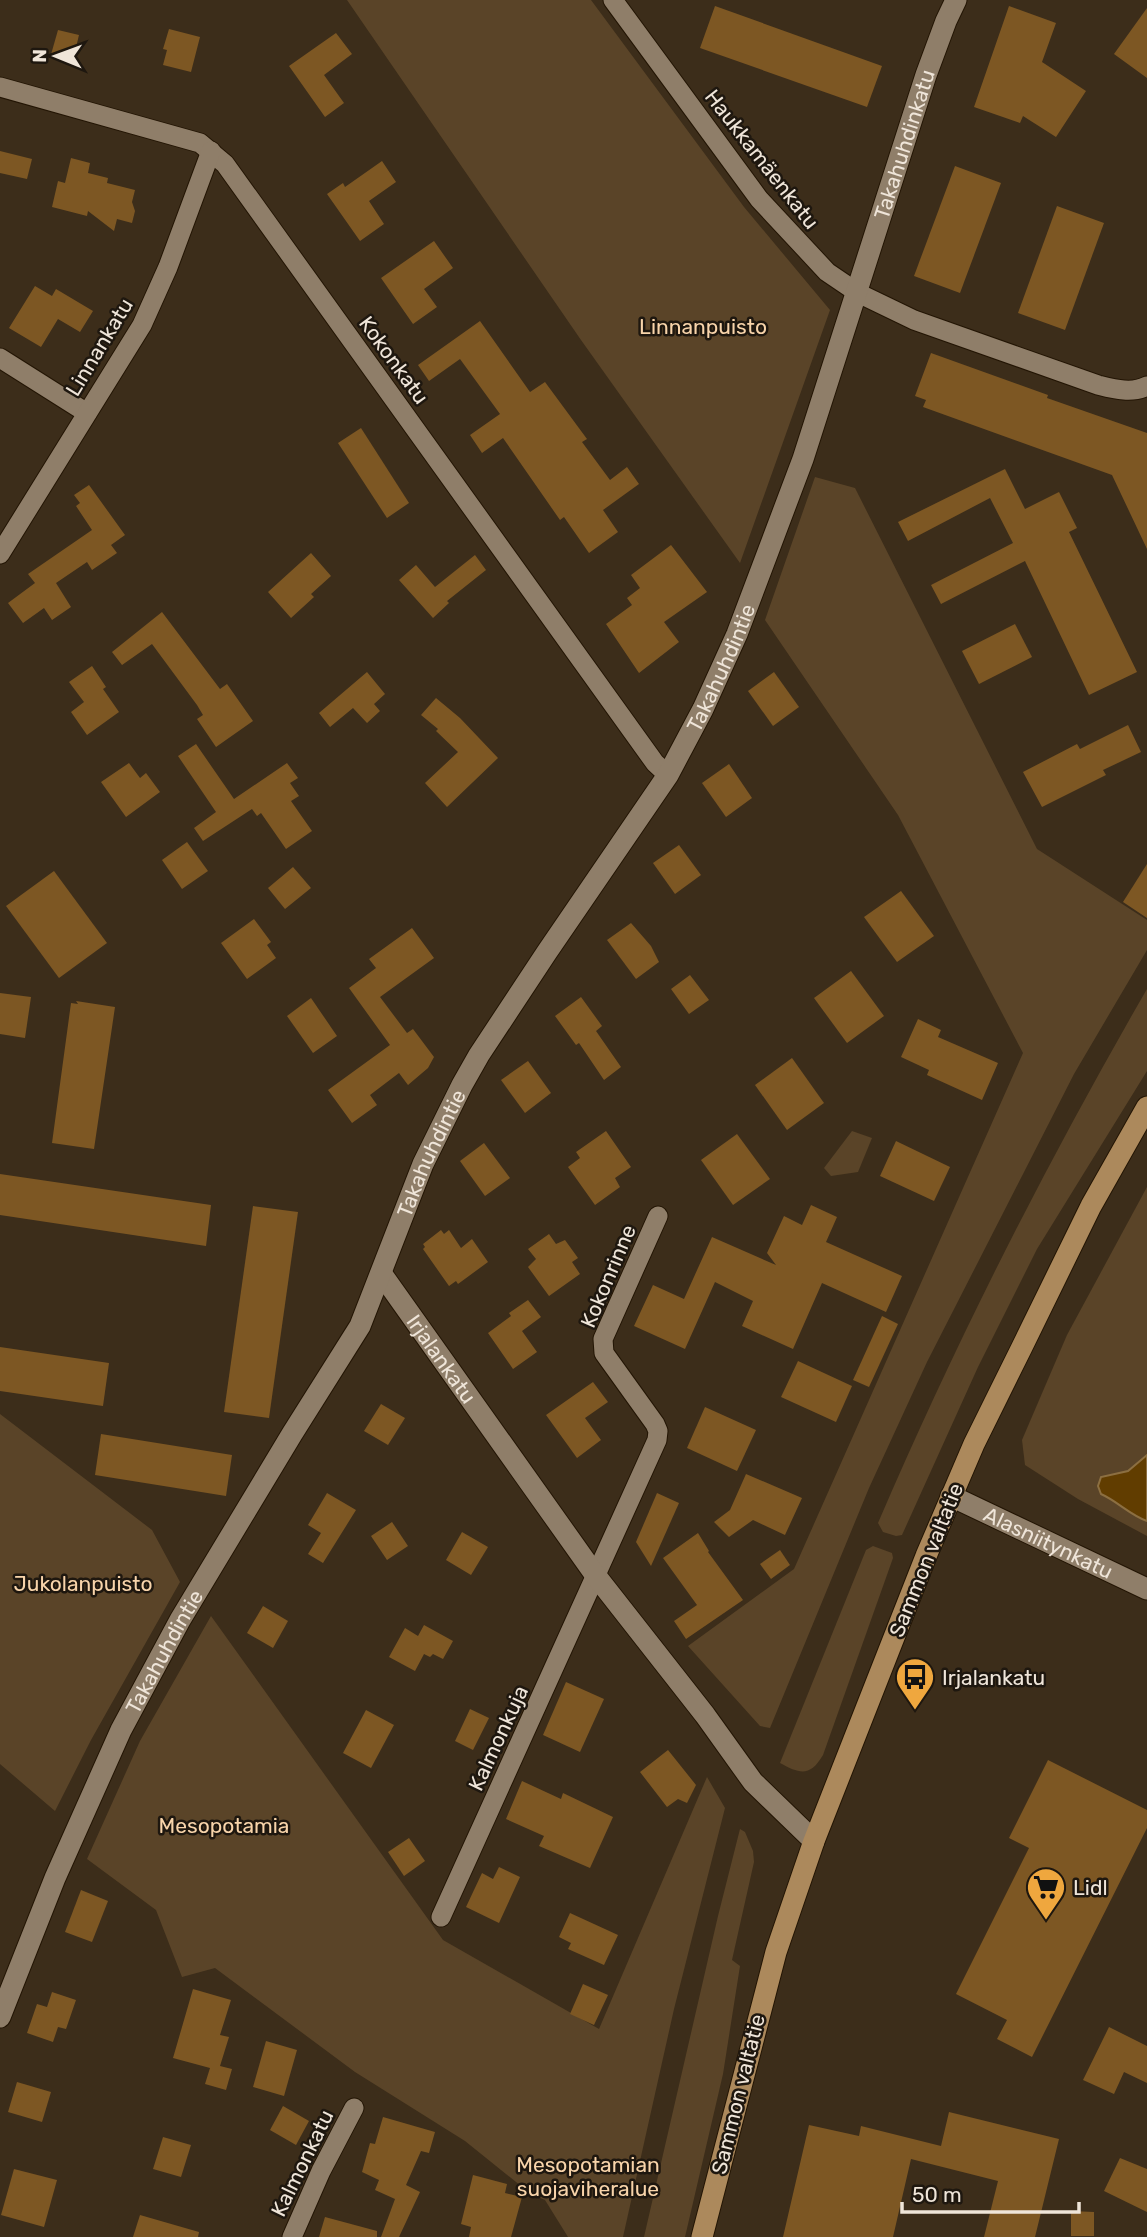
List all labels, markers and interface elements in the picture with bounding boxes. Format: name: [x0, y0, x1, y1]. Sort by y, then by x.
north arrow: [21, 21, 91, 91]
text: N: [28, 49, 51, 63]
street label: Takahuhdinkatu: [868, 66, 939, 222]
street label: Haukkamäenkatu: [700, 84, 824, 234]
street label: Linnankatu: [60, 294, 138, 400]
street label: Kokonkatu: [354, 311, 434, 409]
park label: Linnanpuisto: [639, 314, 767, 339]
street label: Takahuhdintie: [681, 600, 760, 736]
street label: Takahuhdintie: [391, 1085, 470, 1220]
street label: Kokonrinne: [575, 1221, 641, 1331]
street label: Irjalankatu: [402, 1309, 482, 1408]
street label: Sammon valtatie: [884, 1479, 968, 1641]
street label: Alasniitynkatu: [980, 1501, 1117, 1584]
park label: Jukolanpuisto: [14, 1571, 152, 1596]
street label: Takahuhdintie: [120, 1585, 208, 1718]
bus stop icon: Irjalankatu: [894, 1656, 936, 1711]
place label: Irjalankatu: [942, 1665, 1045, 1690]
street label: Kalmonkuja: [463, 1681, 533, 1795]
park label: Mesopotamia: [159, 1813, 289, 1838]
supermarket icon: Lidl: [1025, 1866, 1067, 1921]
place label: Lidl: [1073, 1875, 1108, 1900]
street label: Sammon valtatie: [706, 2011, 770, 2177]
street label: Kalmonkatu: [265, 2106, 339, 2220]
park label: Mesopotamian suojaviheralue: [516, 2152, 660, 2201]
scale bar: [902, 2170, 1079, 2214]
text: 50 m: [912, 2182, 962, 2207]

